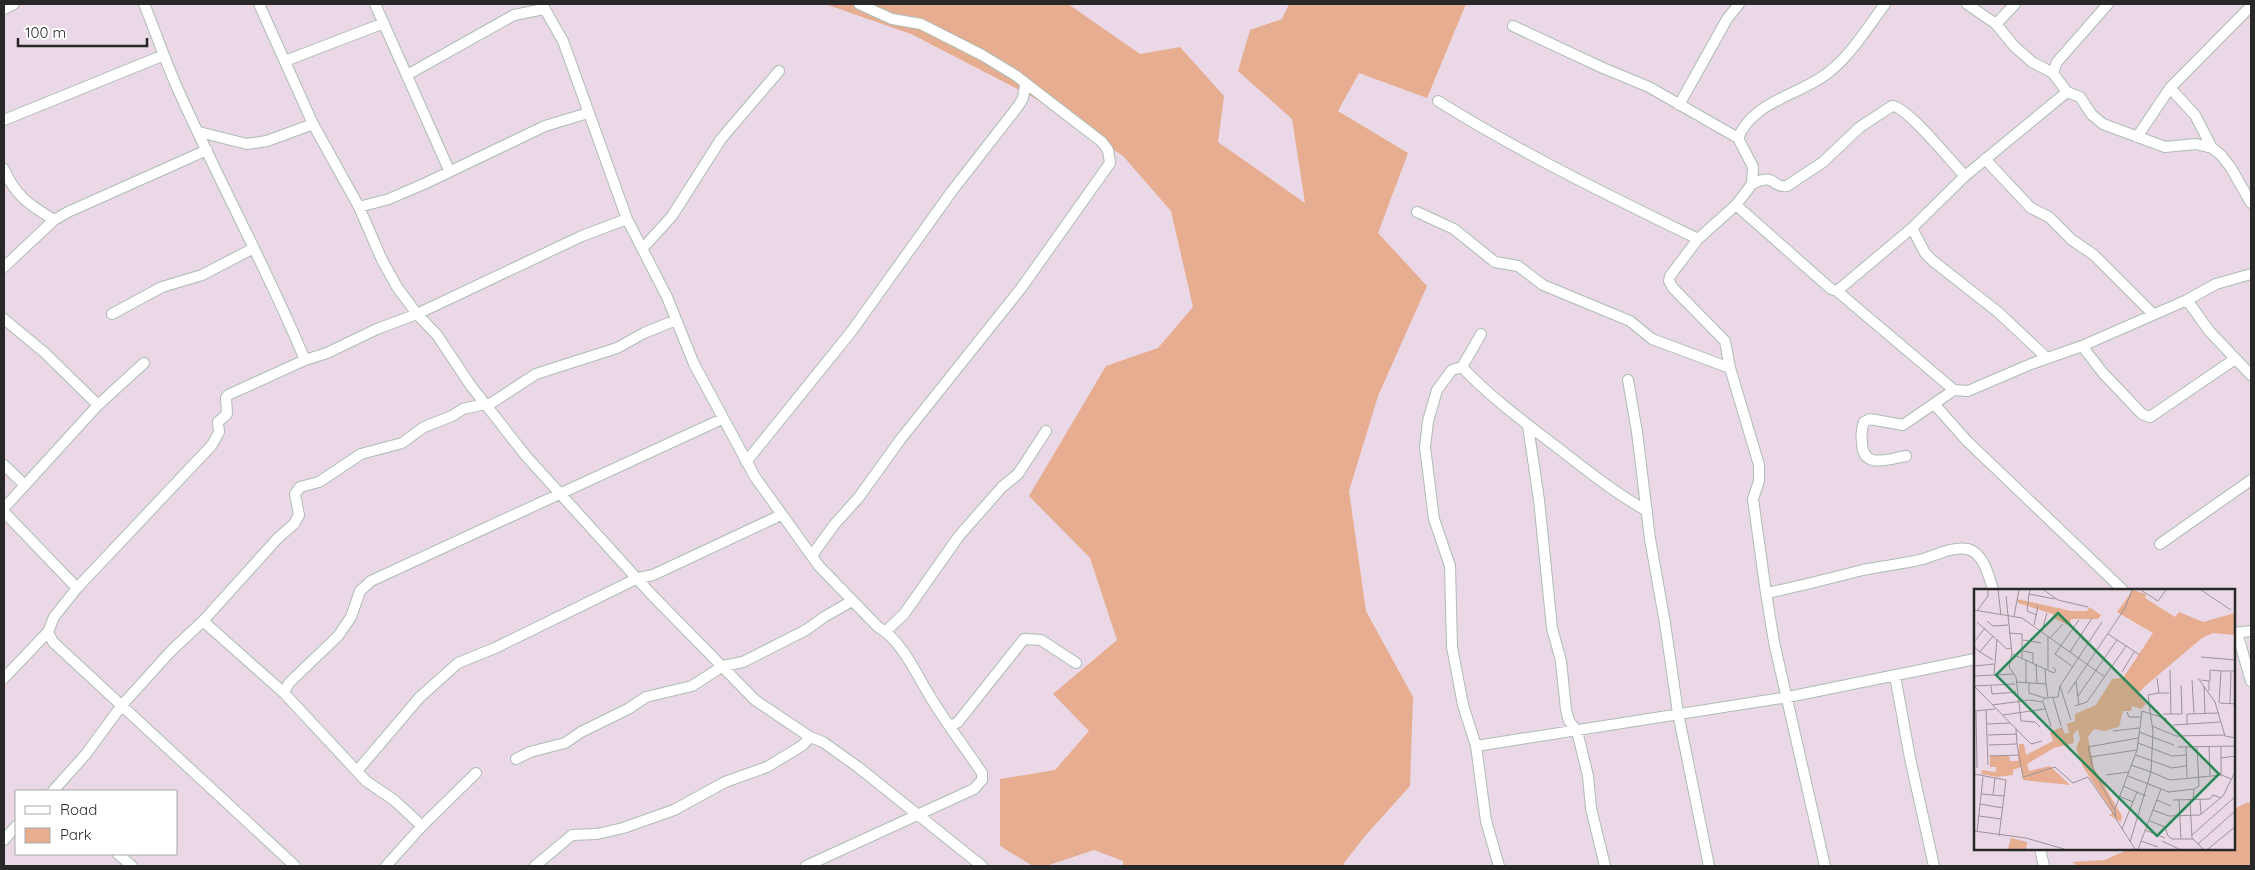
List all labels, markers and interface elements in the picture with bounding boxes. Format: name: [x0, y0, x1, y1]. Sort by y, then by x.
scale bar: [18, 15, 146, 47]
text: 100 m: [25, 23, 66, 42]
inset map: [1974, 589, 2235, 850]
legend: [15, 790, 178, 855]
text: Road: [60, 800, 97, 819]
text: Park: [60, 825, 92, 844]

